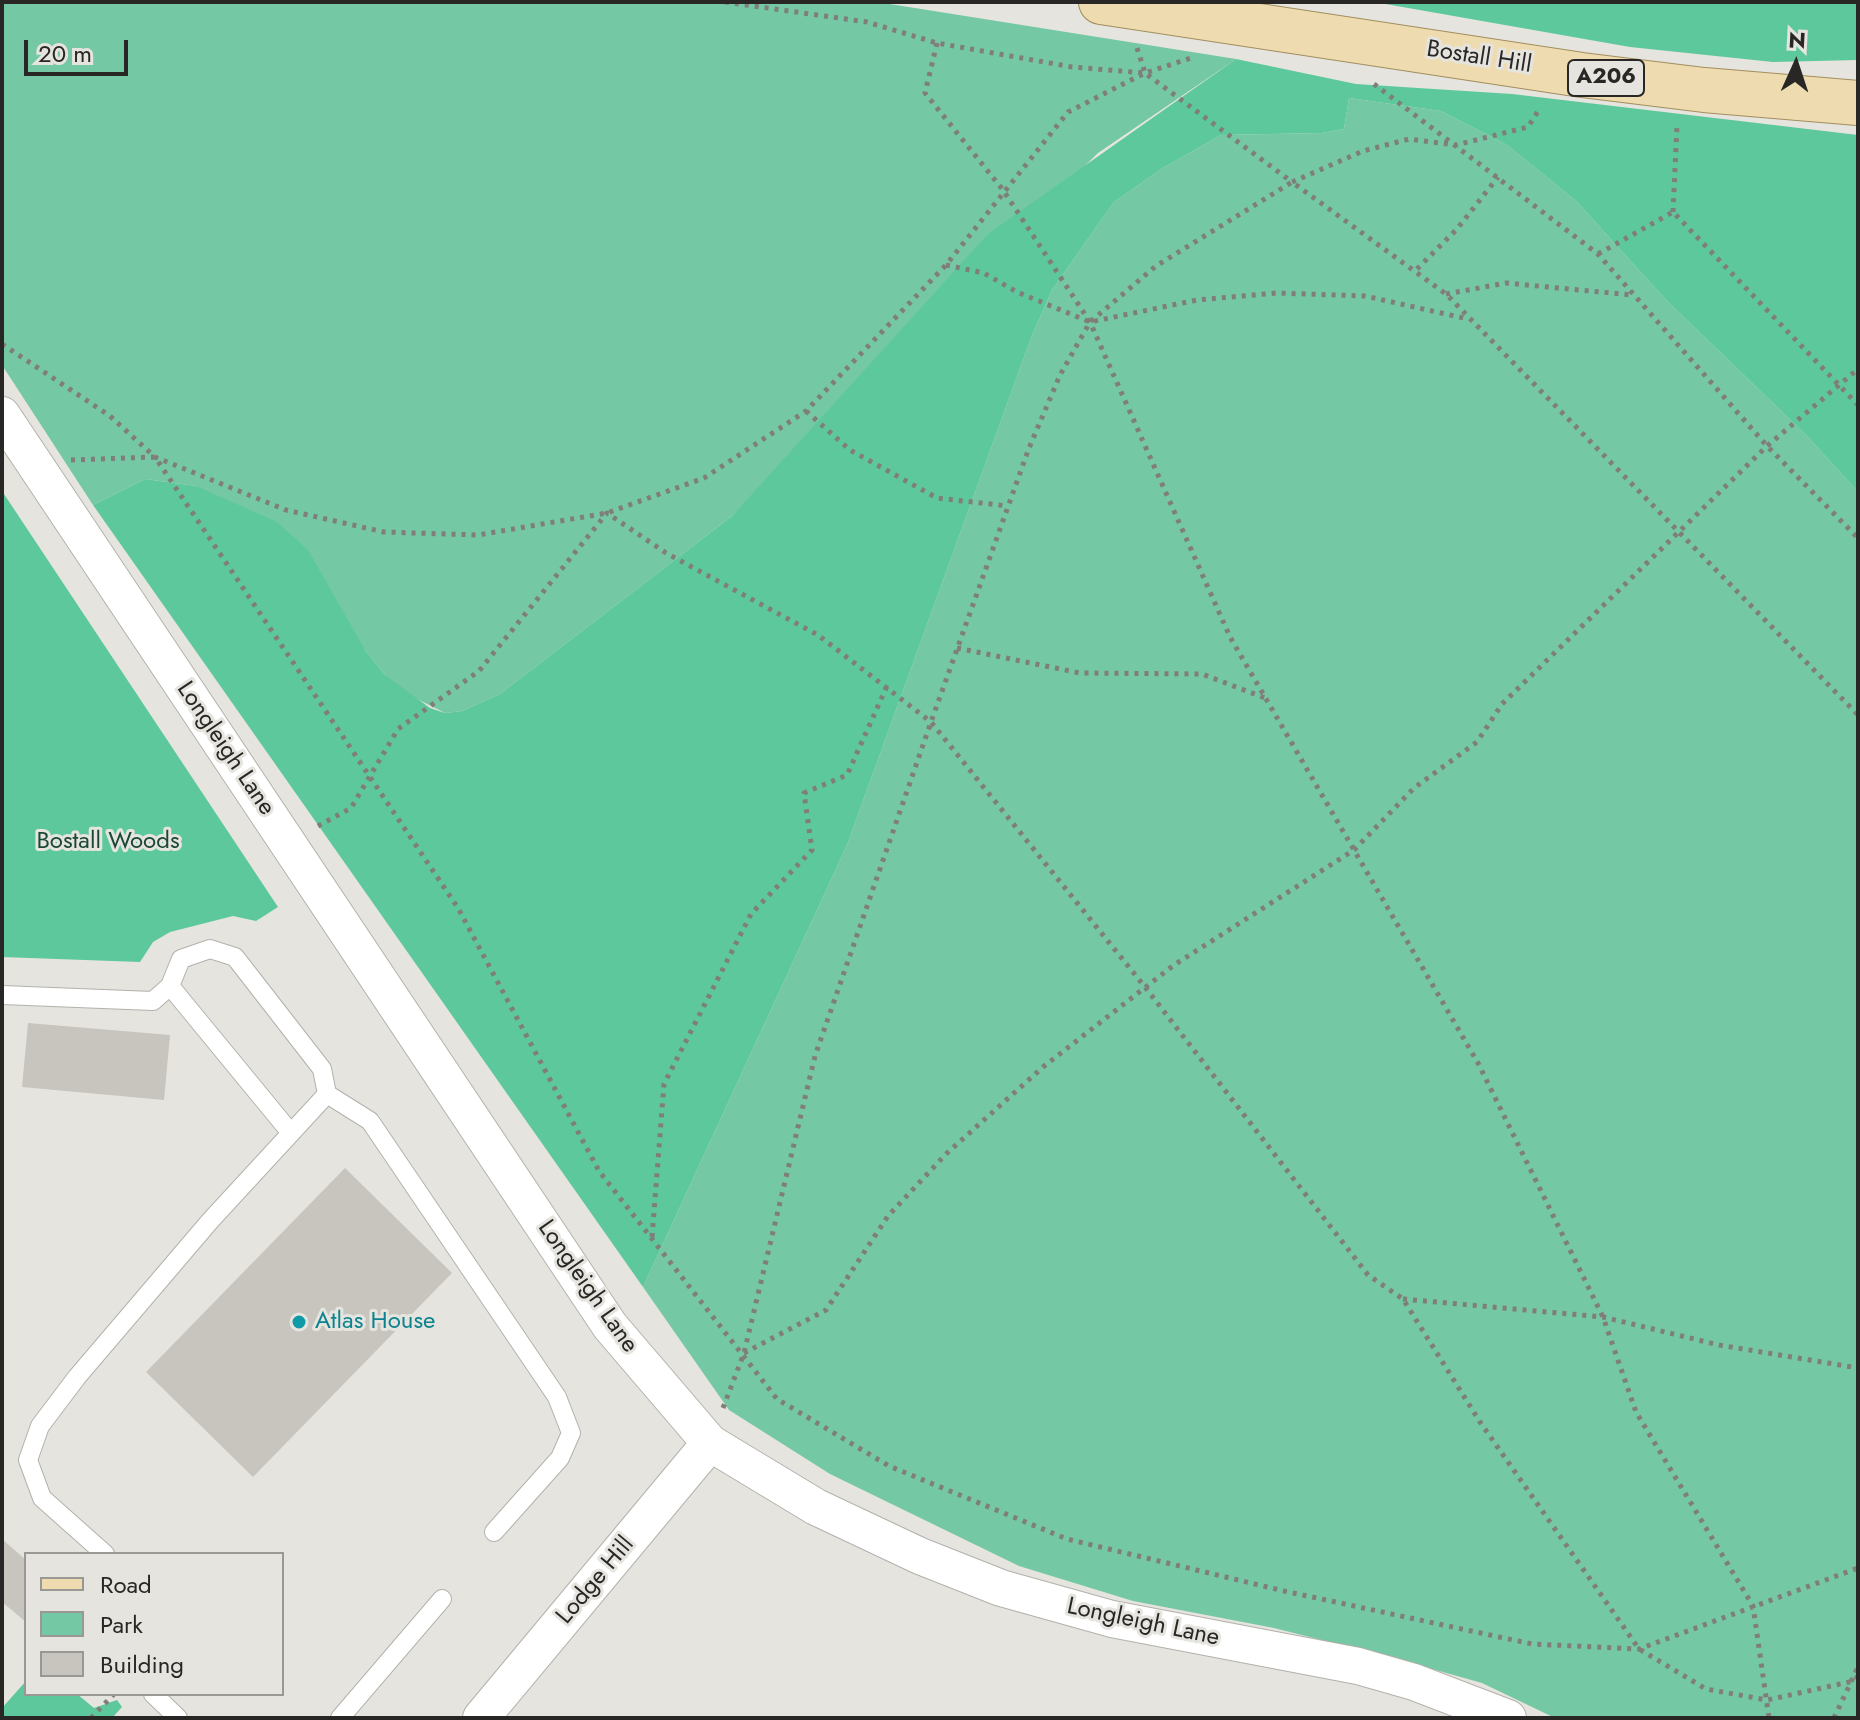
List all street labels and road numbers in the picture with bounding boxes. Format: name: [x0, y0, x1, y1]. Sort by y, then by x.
street label: Bostall Hill: [1424, 35, 1534, 81]
road number: A206: [1568, 60, 1644, 96]
street label: Longleigh Lane: [170, 677, 280, 821]
street label: Longleigh Lane: [531, 1215, 643, 1359]
street label: Lodge Hill: [551, 1531, 641, 1631]
street label: Longleigh Lane: [1064, 1593, 1222, 1653]

